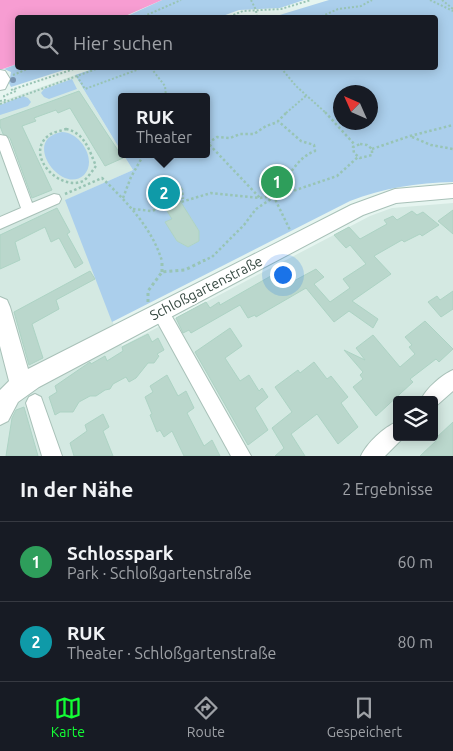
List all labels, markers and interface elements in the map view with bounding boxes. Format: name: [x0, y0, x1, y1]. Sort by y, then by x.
search box: [15, 15, 438, 70]
icon: search: [33, 29, 61, 57]
text: Hier suchen: [73, 32, 173, 54]
north arrow: [333, 85, 378, 130]
popup: [118, 93, 210, 158]
text: RUK: [136, 106, 174, 128]
text: Theater: [136, 128, 192, 146]
pin: 1: [261, 163, 293, 201]
pin: 2: [148, 174, 180, 212]
street label: Schloßgartenstraße: [147, 253, 265, 323]
your location: [270, 262, 296, 288]
map controls: [393, 396, 438, 441]
button: layers: [393, 396, 438, 441]
text: In der Nähe: [20, 477, 133, 501]
text: 2 Ergebnisse: [342, 480, 433, 498]
text: Schlosspark: [67, 542, 174, 564]
text: 1: [31, 553, 41, 571]
text: 60 m: [397, 553, 433, 571]
text: Park · Schloßgartenstraße: [67, 564, 252, 582]
text: RUK: [67, 622, 105, 644]
text: 2: [31, 633, 41, 651]
text: 80 m: [397, 633, 433, 651]
text: Theater · Schloßgartenstraße: [67, 644, 276, 662]
tab: Karte: [51, 694, 85, 740]
tab: Route: [187, 694, 225, 740]
tab: Gespeichert: [327, 694, 402, 740]

